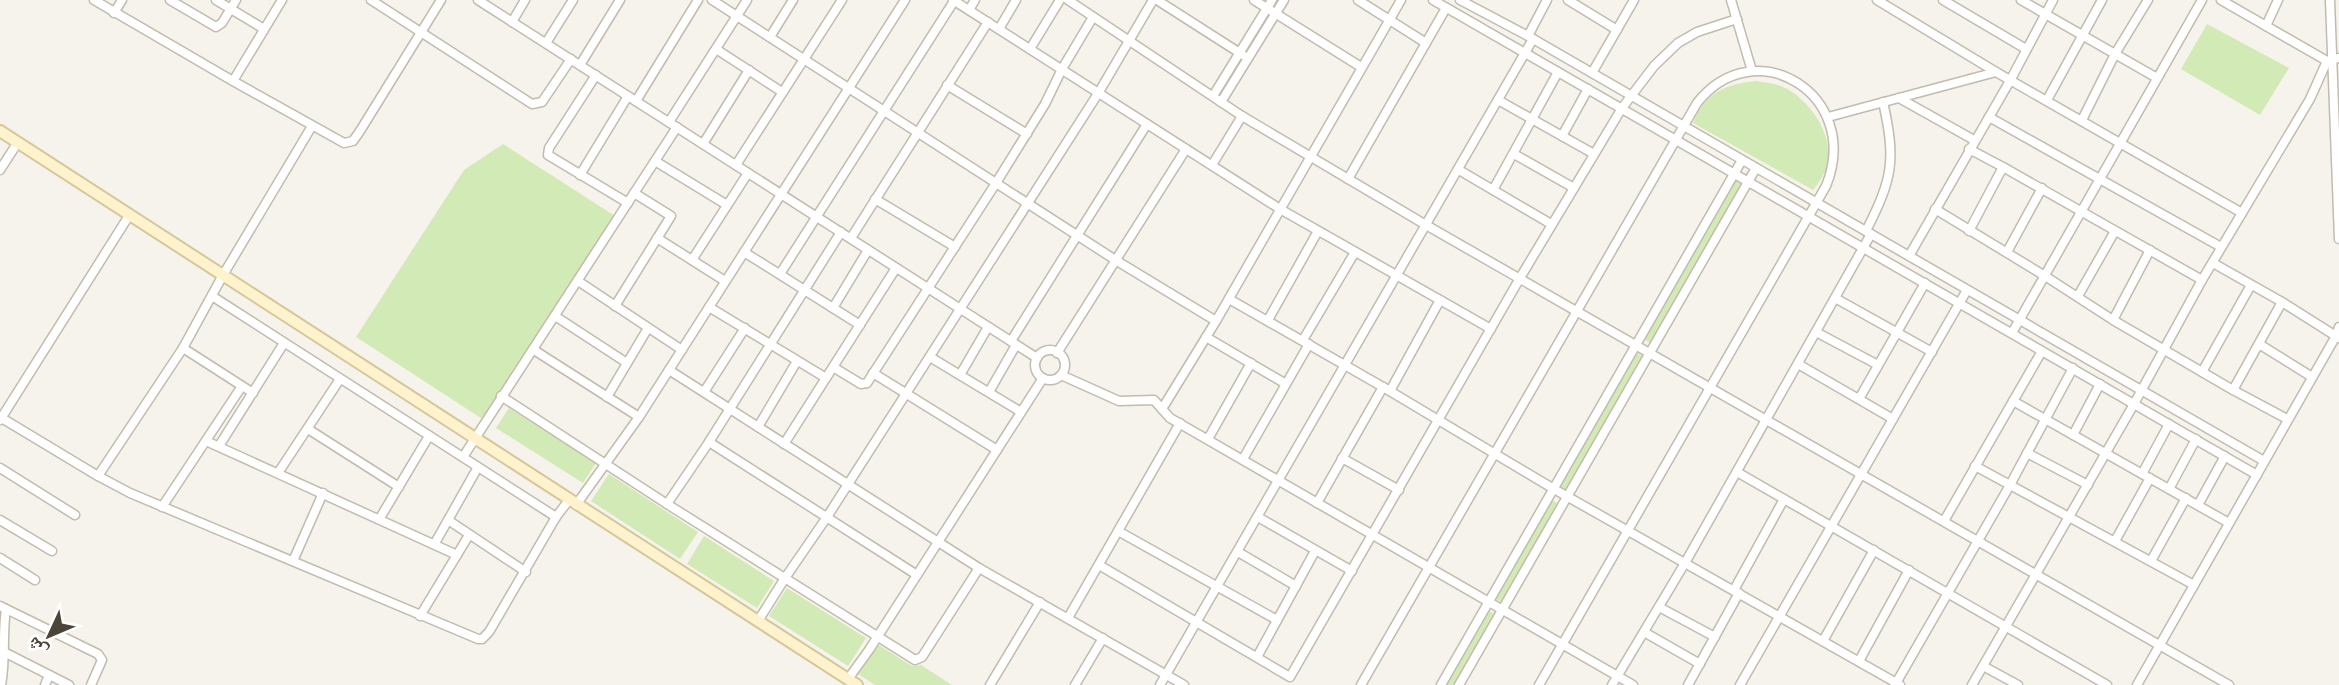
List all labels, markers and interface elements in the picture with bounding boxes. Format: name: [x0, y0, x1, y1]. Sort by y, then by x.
north arrow: [14, 601, 84, 671]
text: ش: [21, 630, 55, 663]

